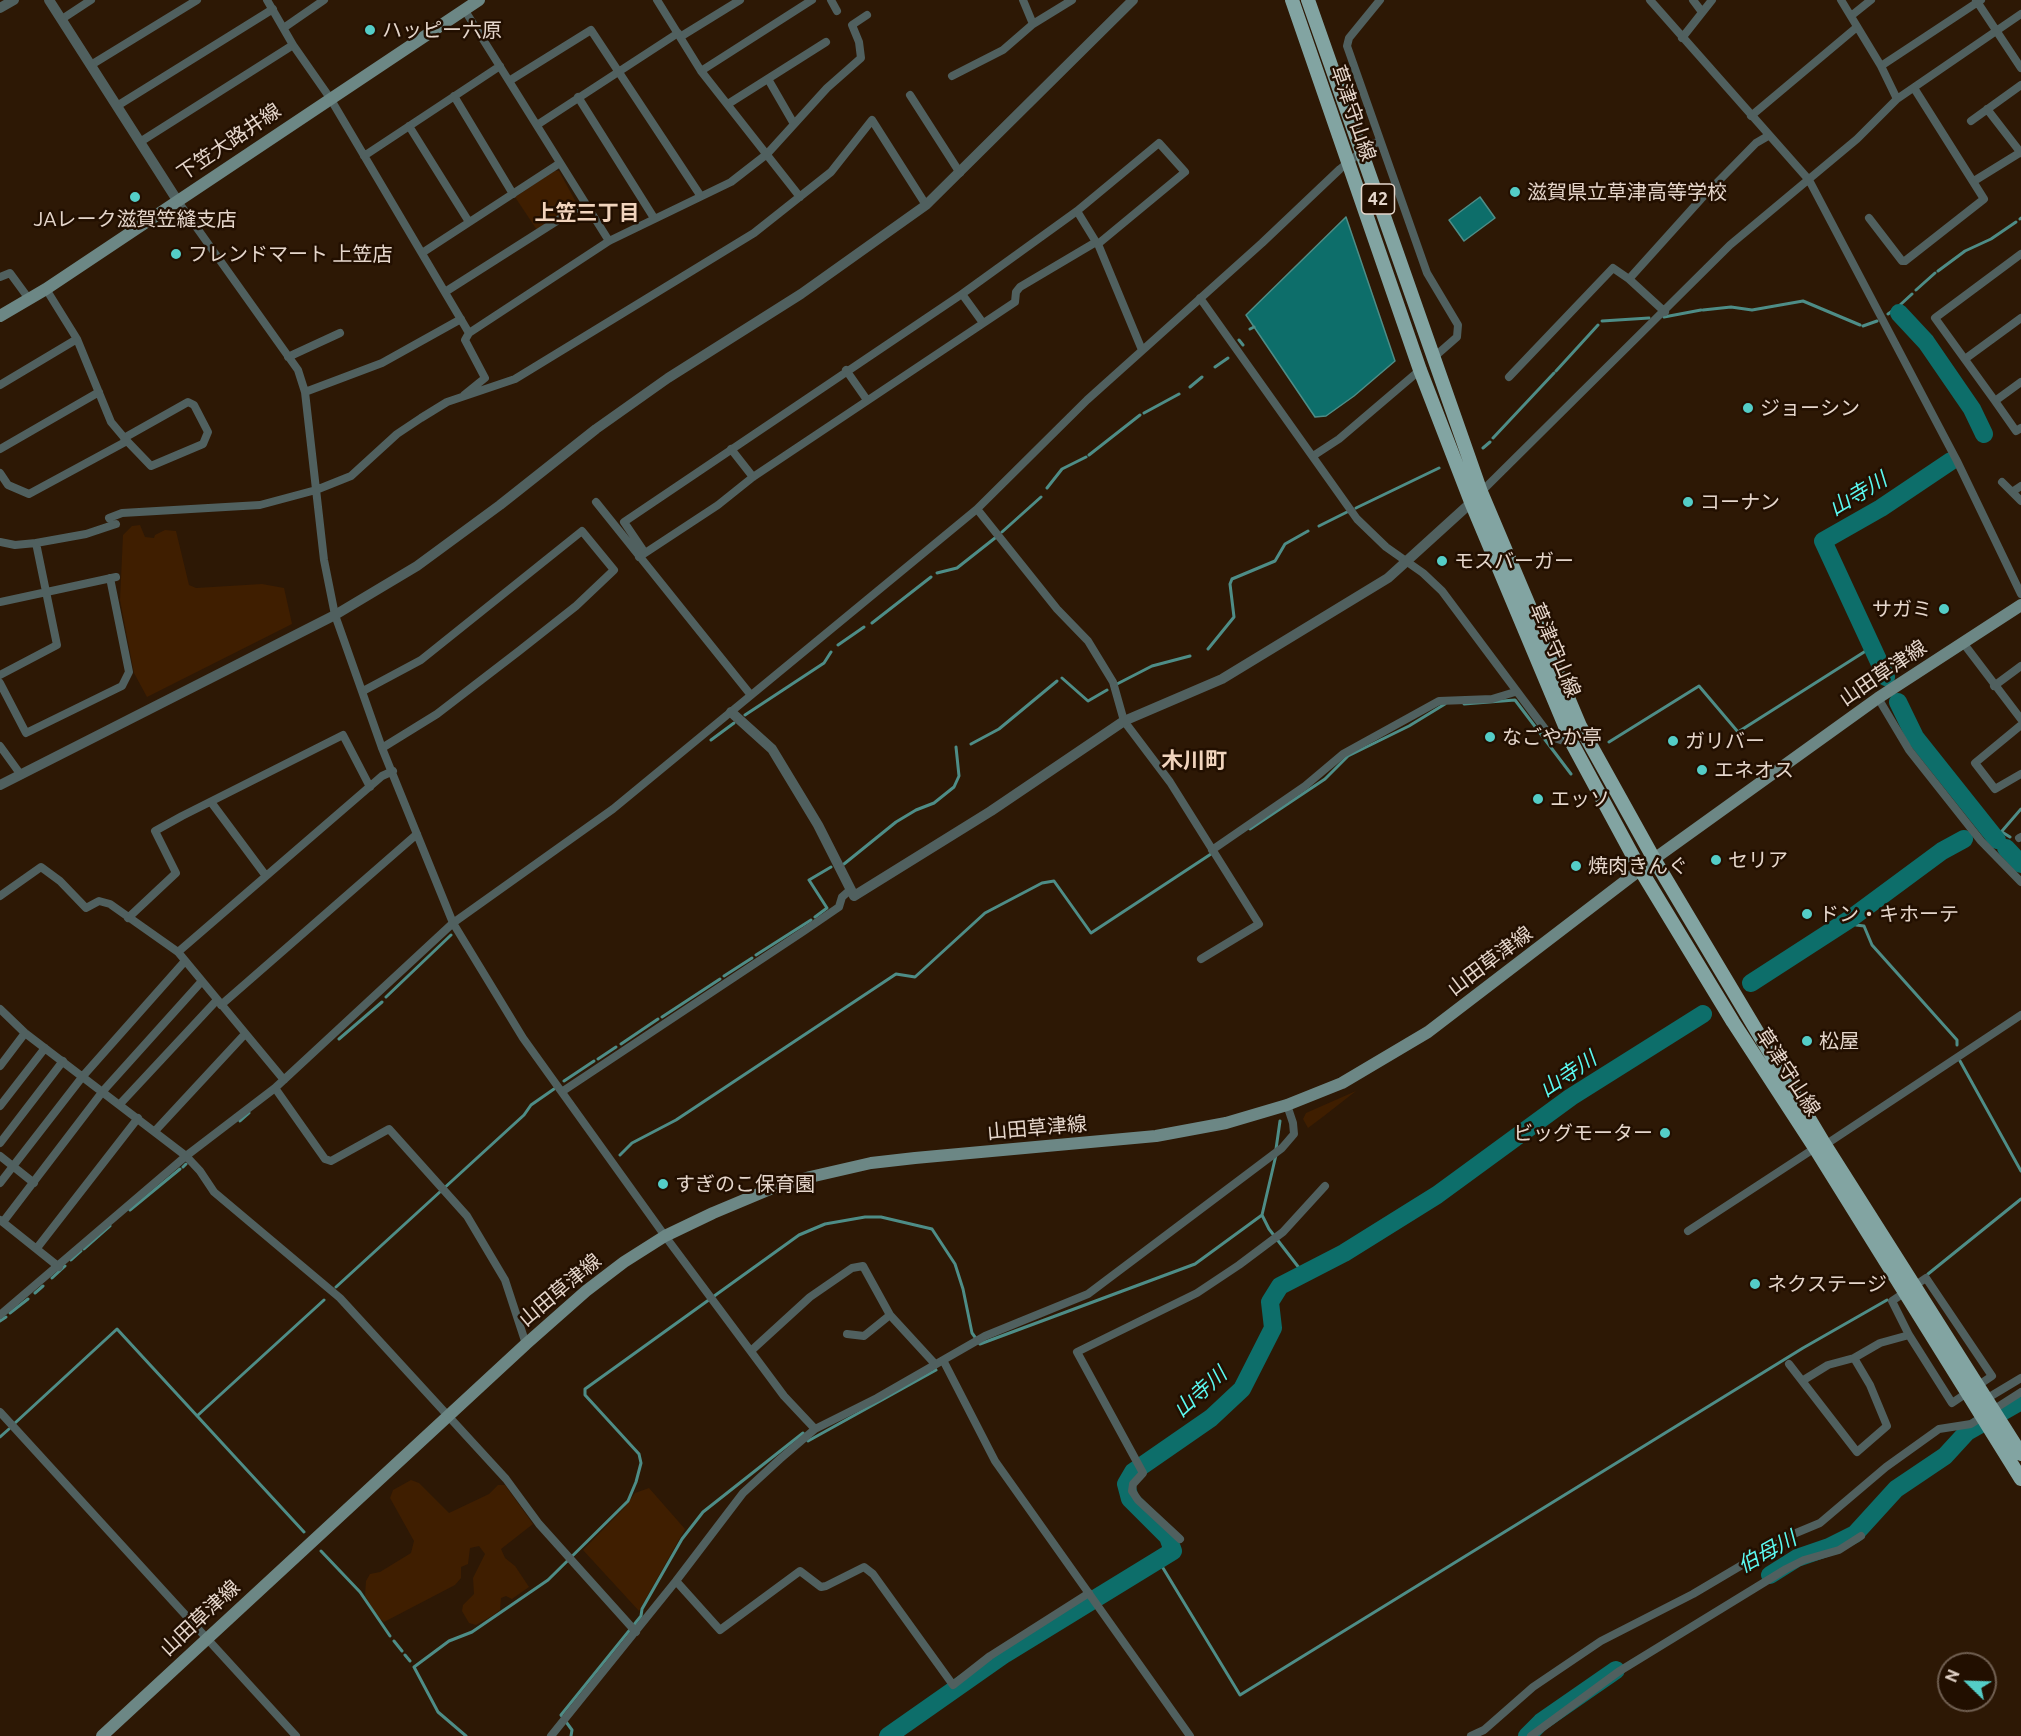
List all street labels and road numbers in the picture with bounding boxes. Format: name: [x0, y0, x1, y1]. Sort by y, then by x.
street label: 草津守山線: [1325, 62, 1381, 164]
street label: 下笠大路井線: [173, 99, 285, 185]
road number: 42: [1362, 184, 1394, 214]
street label: 草津守山線: [1524, 599, 1586, 701]
street label: 山田草津線: [1835, 635, 1931, 711]
street label: 山田草津線: [1443, 921, 1537, 1001]
street label: 草津守山線: [1751, 1024, 1825, 1120]
street label: 山田草津線: [986, 1112, 1088, 1144]
street label: 山田草津線: [514, 1249, 606, 1331]
street label: 山田草津線: [155, 1575, 245, 1661]

